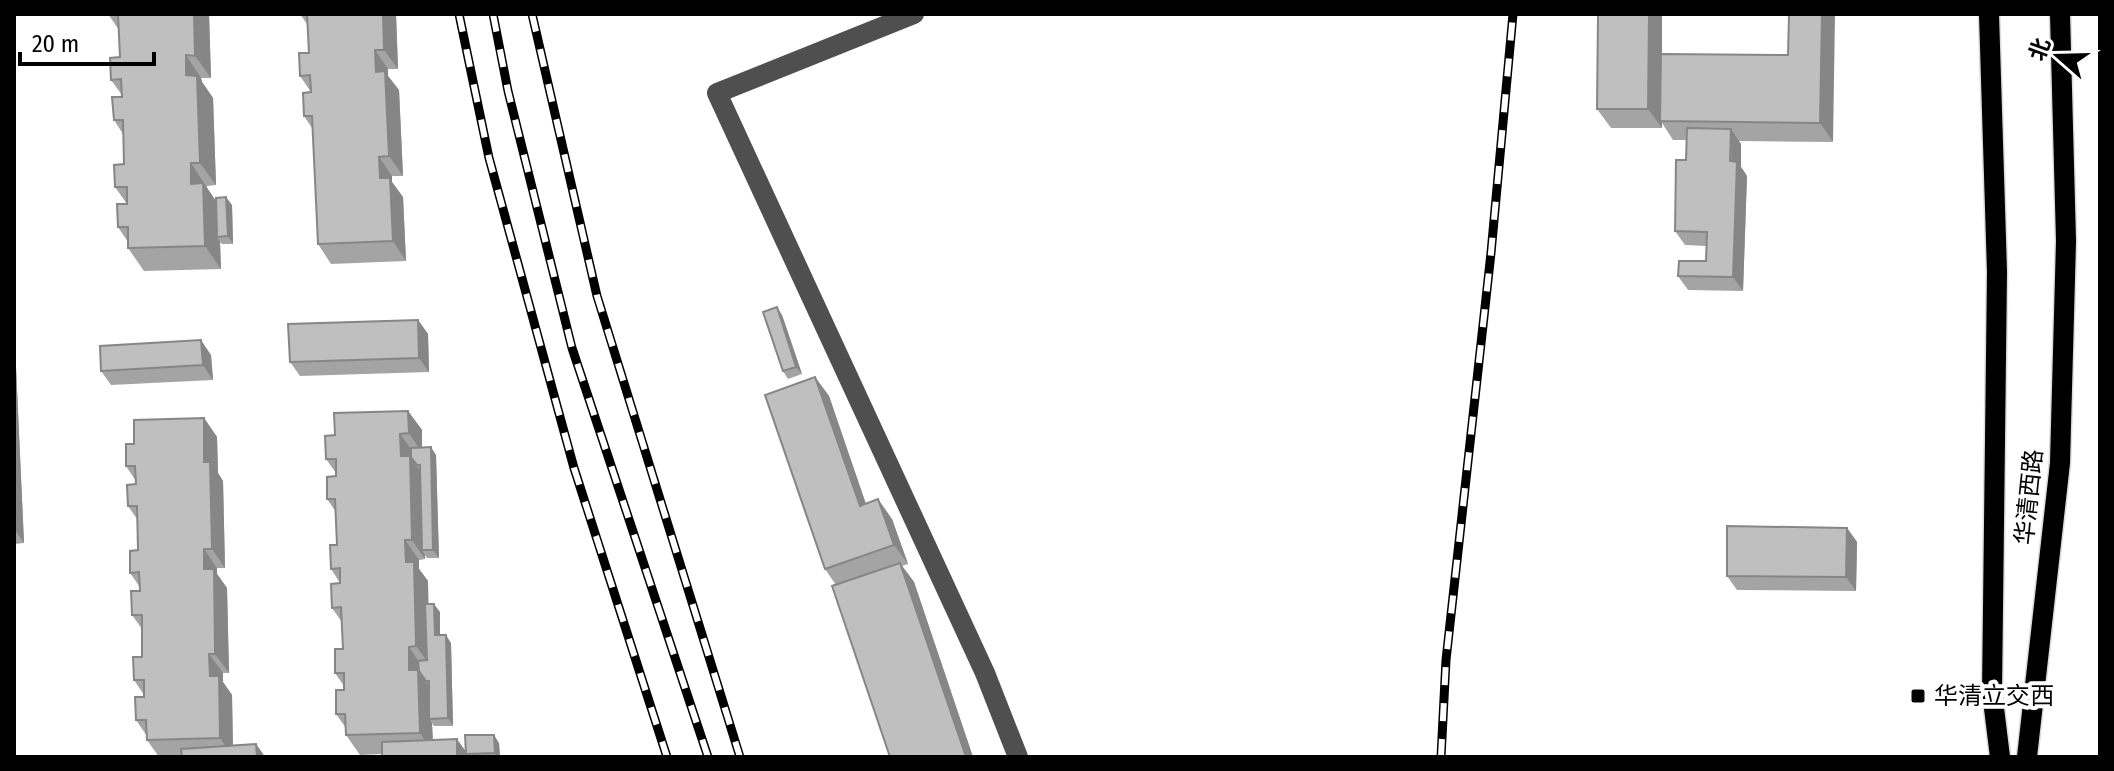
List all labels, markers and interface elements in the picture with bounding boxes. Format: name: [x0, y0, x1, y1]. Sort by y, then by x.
scale bar: [20, 16, 154, 66]
north arrow: [2018, 16, 2098, 96]
text: 20 m: [32, 30, 79, 58]
text: 北: [2023, 34, 2056, 64]
street label: 华清西路: [2010, 448, 2048, 546]
place label: 华清立交西: [1934, 682, 2054, 710]
marker: 华清立交西: [1909, 687, 1927, 705]

